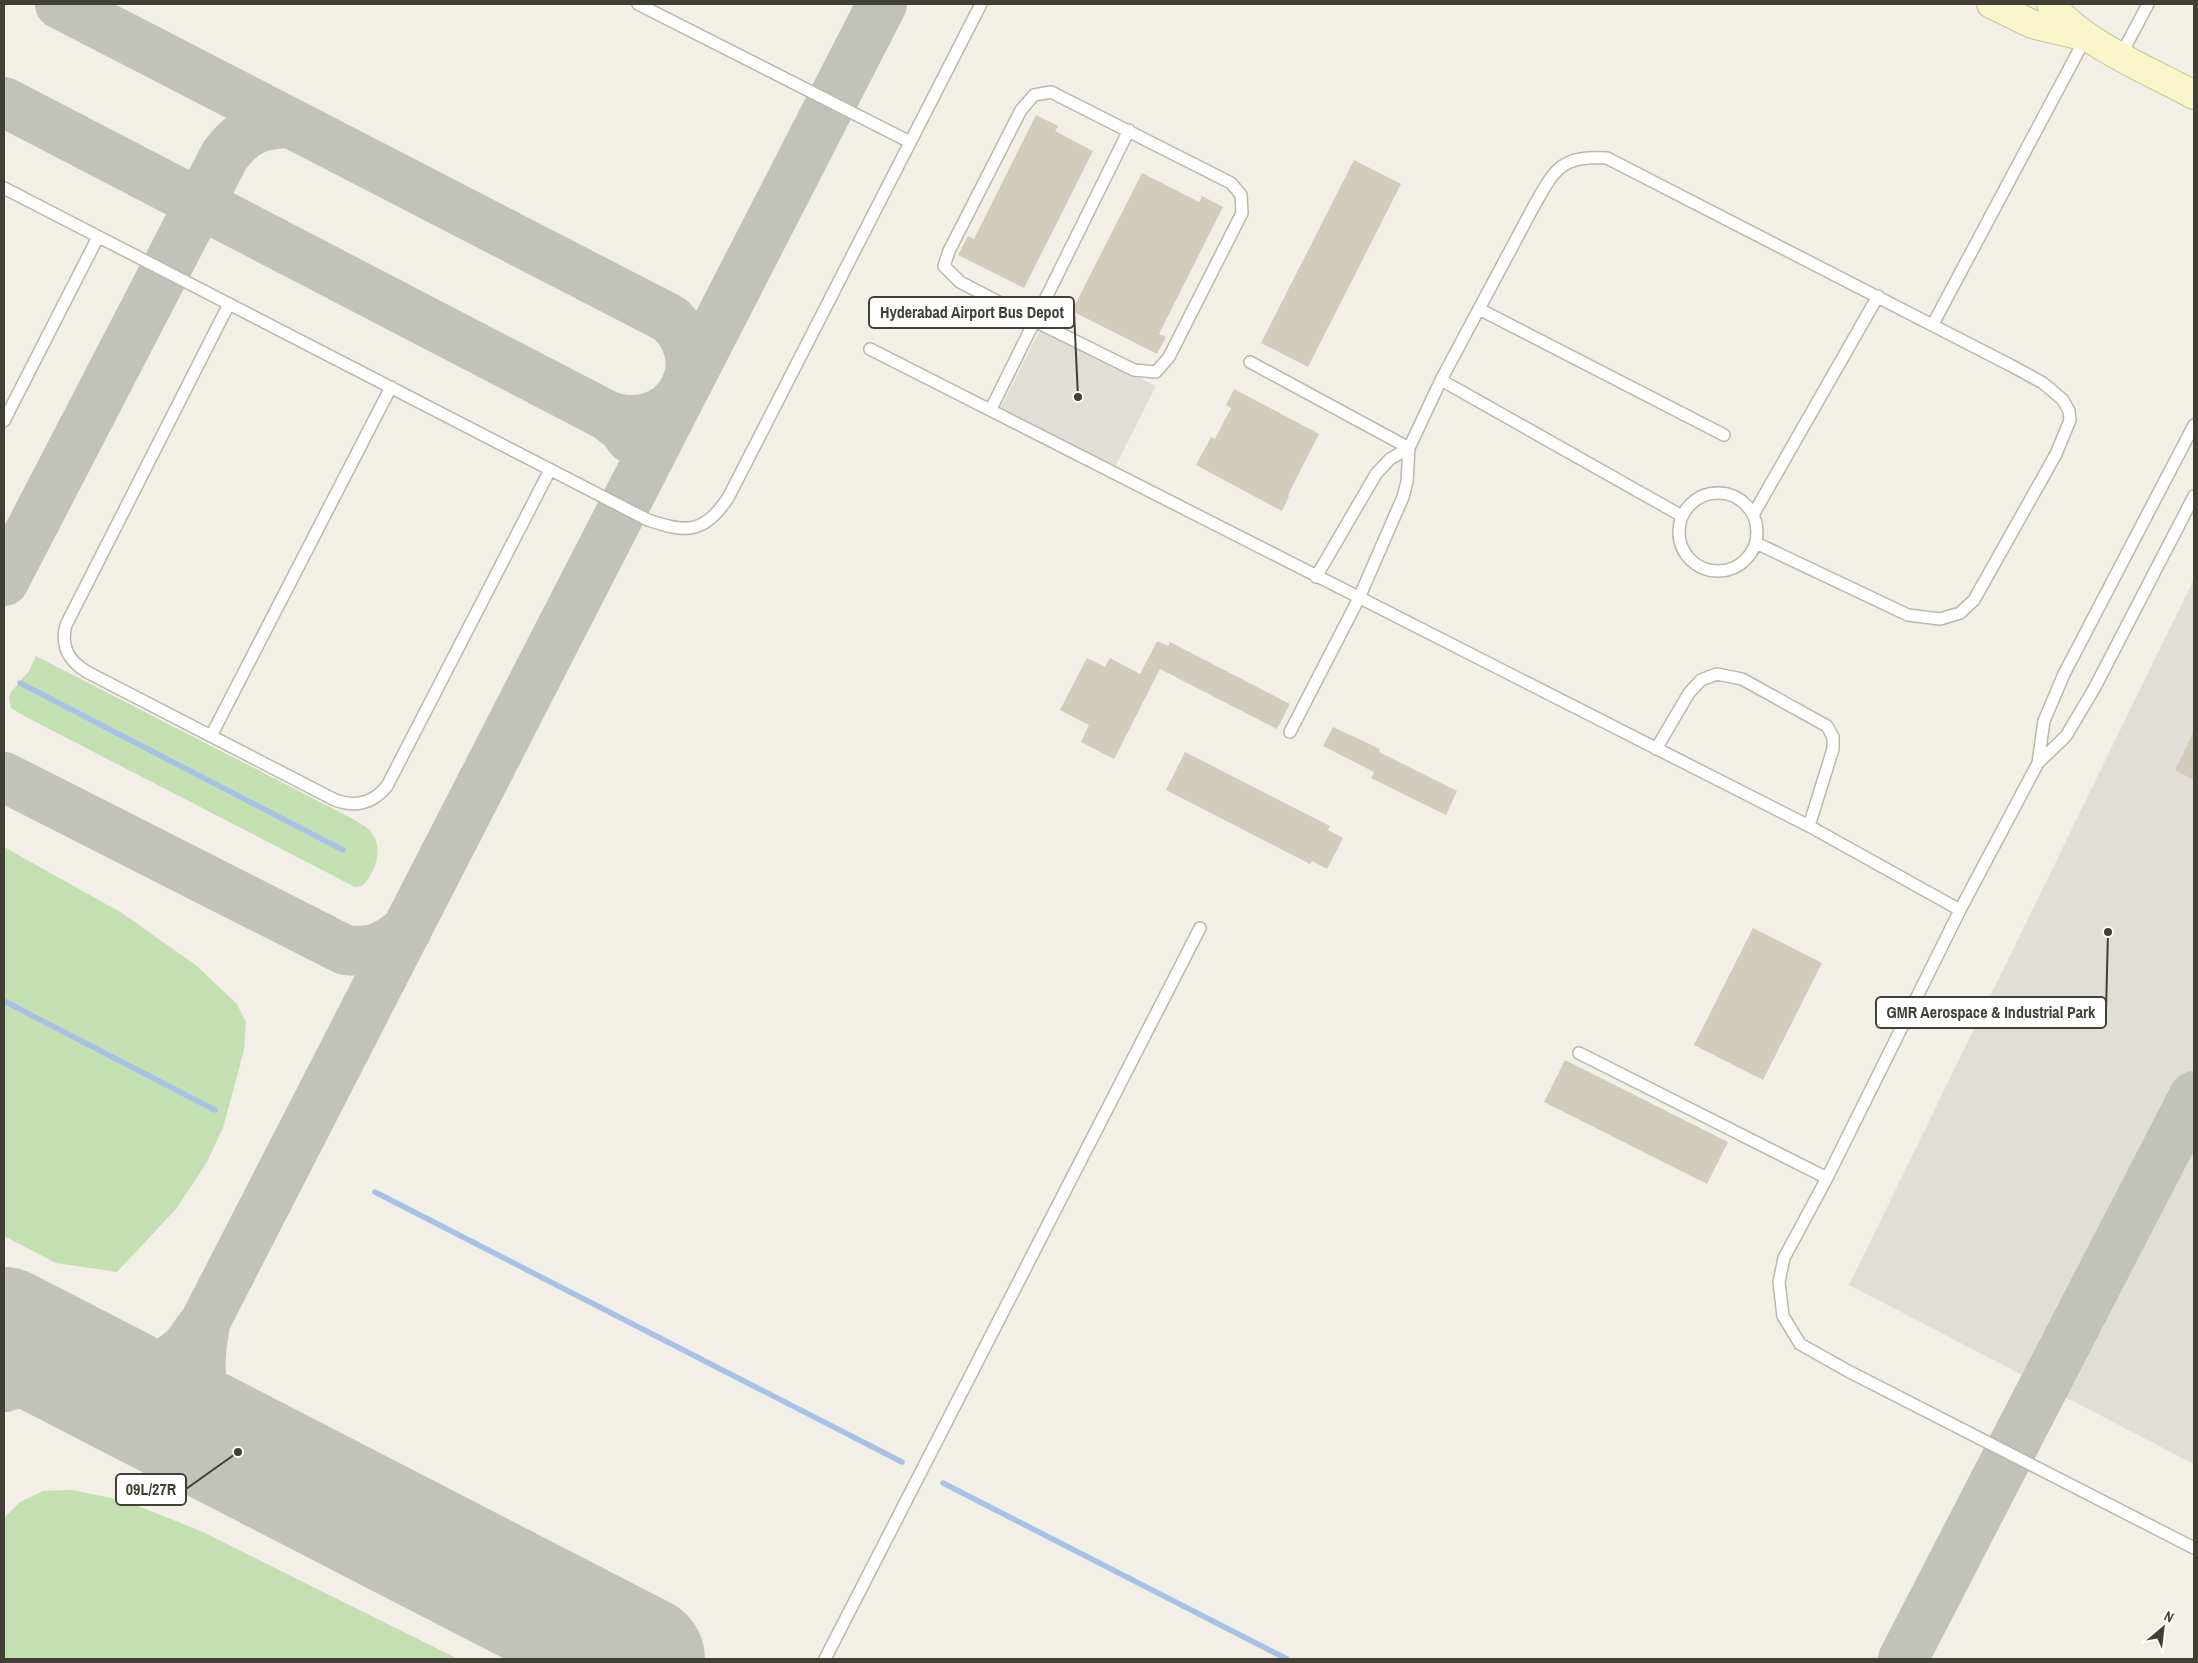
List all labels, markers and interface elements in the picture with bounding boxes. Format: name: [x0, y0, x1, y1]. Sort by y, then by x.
callout: Hyderabad Airport Bus Depot: [869, 297, 1074, 328]
text: Hyderabad Airport Bus Depot: [880, 301, 1065, 323]
callout: GMR Aerospace & Industrial Park: [1876, 997, 2106, 1028]
text: GMR Aerospace & Industrial Park: [1887, 1001, 2096, 1023]
callout: 09L/27R: [116, 1474, 186, 1505]
text: 09L/27R: [126, 1478, 177, 1500]
north arrow: [2138, 1603, 2188, 1653]
text: N: [2161, 1607, 2177, 1626]

